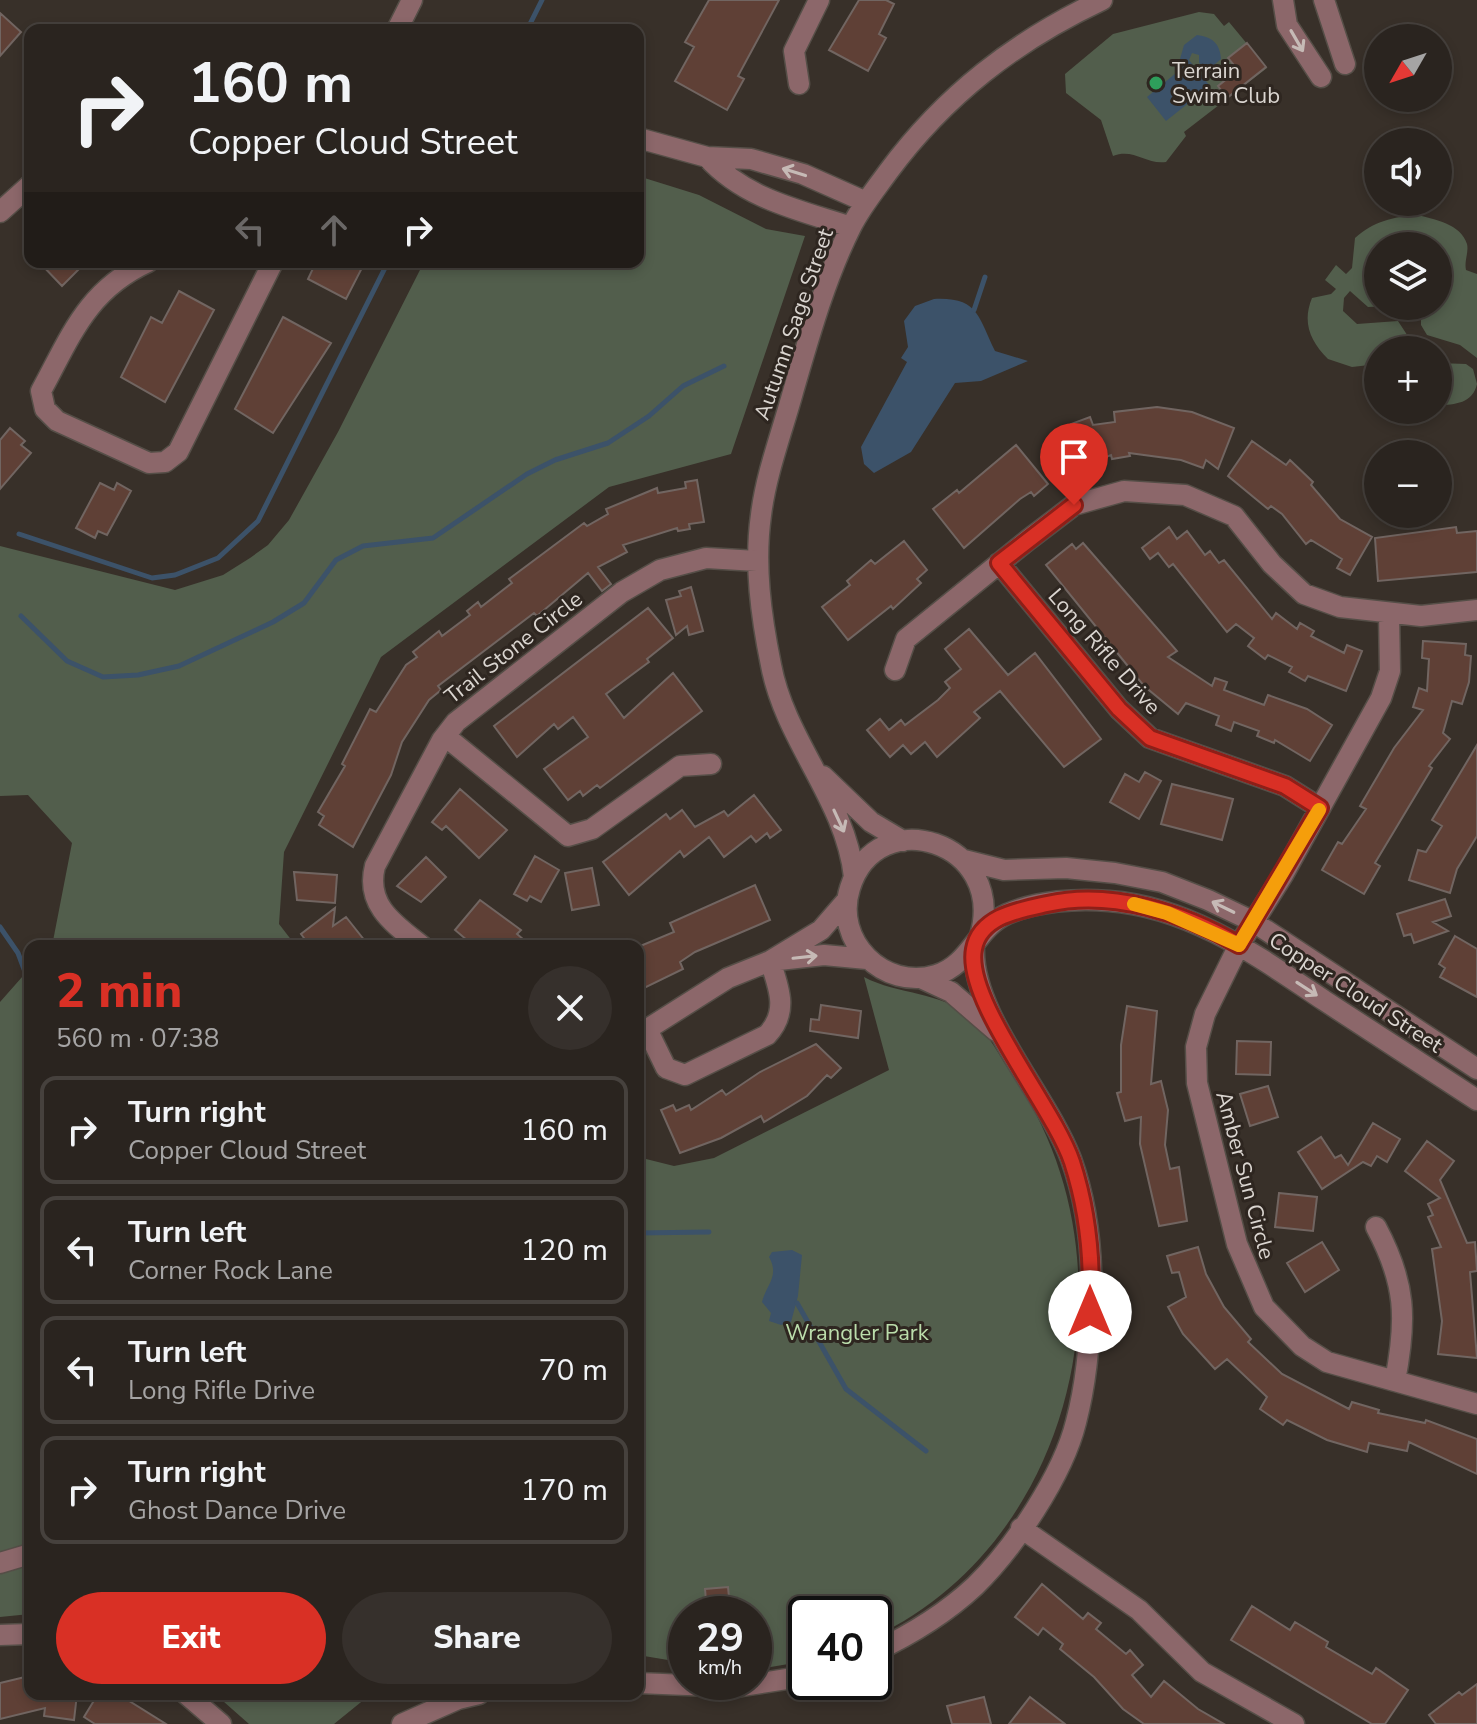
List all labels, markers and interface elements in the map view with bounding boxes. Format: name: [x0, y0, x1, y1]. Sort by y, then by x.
north arrow: [1364, 24, 1452, 112]
map controls: [1364, 24, 1452, 528]
one-way arrow: [1289, 29, 1305, 52]
text: 160 m: [188, 45, 353, 122]
icon: right: [56, 56, 160, 160]
place label: Terrain Swim Club: [1172, 56, 1280, 111]
marker: Terrain Swim Club: [1147, 74, 1165, 92]
text: Copper Cloud Street: [188, 118, 518, 167]
button: sound: [1364, 128, 1452, 216]
one-way arrow: [782, 164, 807, 178]
icon: left: [228, 208, 272, 252]
icon: ahead: [312, 208, 356, 252]
icon: right: [396, 208, 440, 252]
street label: Autumn Sage Street: [747, 224, 841, 424]
button: layers: [1364, 232, 1452, 320]
button: +: [1364, 336, 1452, 424]
pin: [1040, 423, 1108, 505]
icon: arrive: [1052, 435, 1096, 479]
button: −: [1364, 440, 1452, 528]
street label: Long Rifle Drive: [1041, 582, 1167, 721]
street label: Trail Stone Circle: [438, 584, 589, 711]
one-way arrow: [832, 809, 847, 833]
one-way arrow: [1211, 899, 1235, 914]
street label: Copper Cloud Street: [1263, 925, 1448, 1060]
one-way arrow: [791, 949, 817, 964]
text: 2 min: [56, 958, 182, 1024]
button: close: [528, 966, 612, 1050]
one-way arrow: [1295, 981, 1318, 997]
text: 560 m · 07:38: [56, 1021, 219, 1056]
street label: Amber Sun Circle: [1208, 1088, 1282, 1263]
text: Turn right: [128, 1092, 266, 1133]
icon: right: [60, 1108, 104, 1152]
text: 160 m: [521, 1110, 608, 1151]
text: Copper Cloud Street: [128, 1133, 366, 1168]
text: Turn left: [128, 1212, 246, 1253]
icon: left: [60, 1228, 104, 1272]
text: 120 m: [521, 1230, 608, 1271]
text: Corner Rock Lane: [128, 1253, 333, 1288]
position arrow: [1048, 1270, 1132, 1354]
park label: Wrangler Park: [785, 1318, 930, 1348]
text: Turn left: [128, 1332, 246, 1373]
icon: left: [60, 1348, 104, 1392]
text: 70 m: [539, 1350, 608, 1391]
text: Long Rifle Drive: [128, 1373, 315, 1408]
text: Turn right: [128, 1452, 266, 1493]
icon: right: [60, 1468, 104, 1512]
text: 170 m: [521, 1470, 608, 1511]
text: Ghost Dance Drive: [128, 1493, 346, 1528]
button: Exit: [56, 1592, 326, 1684]
button: Share: [342, 1592, 612, 1684]
speed limit sign: 40: [788, 1596, 892, 1700]
text: 29: [696, 1611, 744, 1665]
text: km/h: [698, 1654, 742, 1681]

